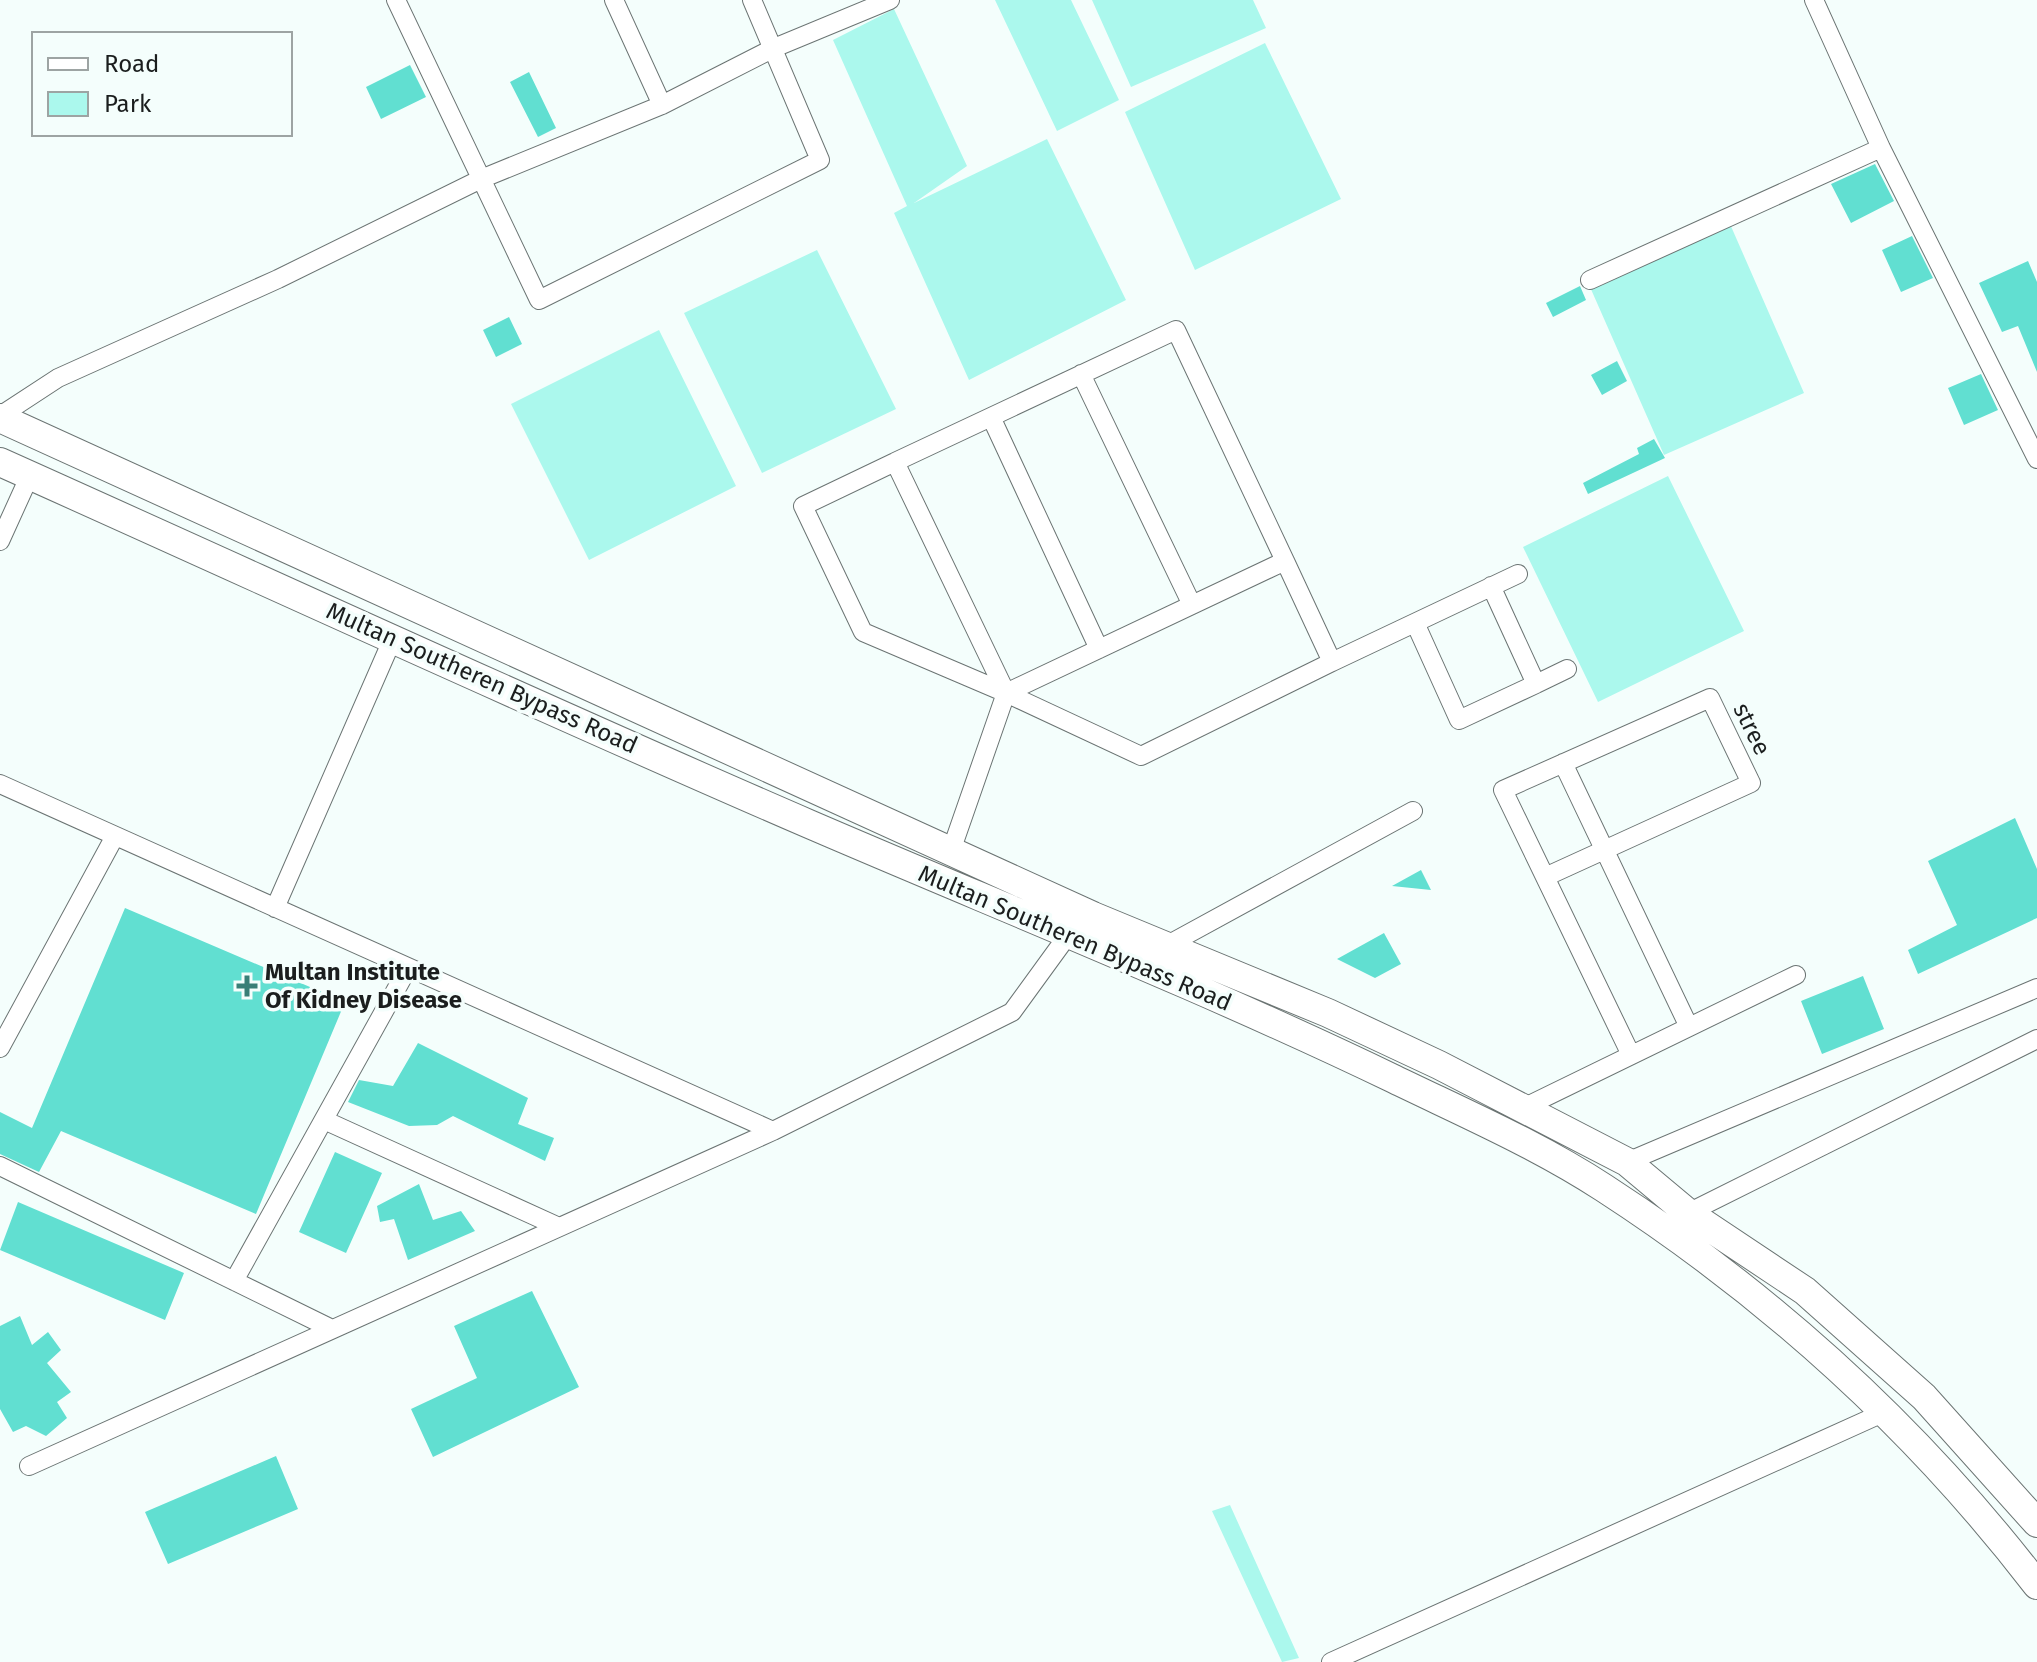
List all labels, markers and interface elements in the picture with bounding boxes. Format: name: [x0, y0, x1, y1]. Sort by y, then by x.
legend: [32, 32, 292, 136]
text: Road: [104, 50, 159, 78]
text: Park: [104, 90, 152, 118]
street label: Multan Southeren Bypass Road: [322, 597, 642, 759]
street label: stree: [1727, 698, 1777, 760]
street label: Multan Southeren Bypass Road: [914, 859, 1236, 1017]
place label: Multan Institute Of Kidney Disease: [265, 958, 462, 1014]
marker: Multan Institute Of Kidney Disease: [236, 975, 258, 997]

